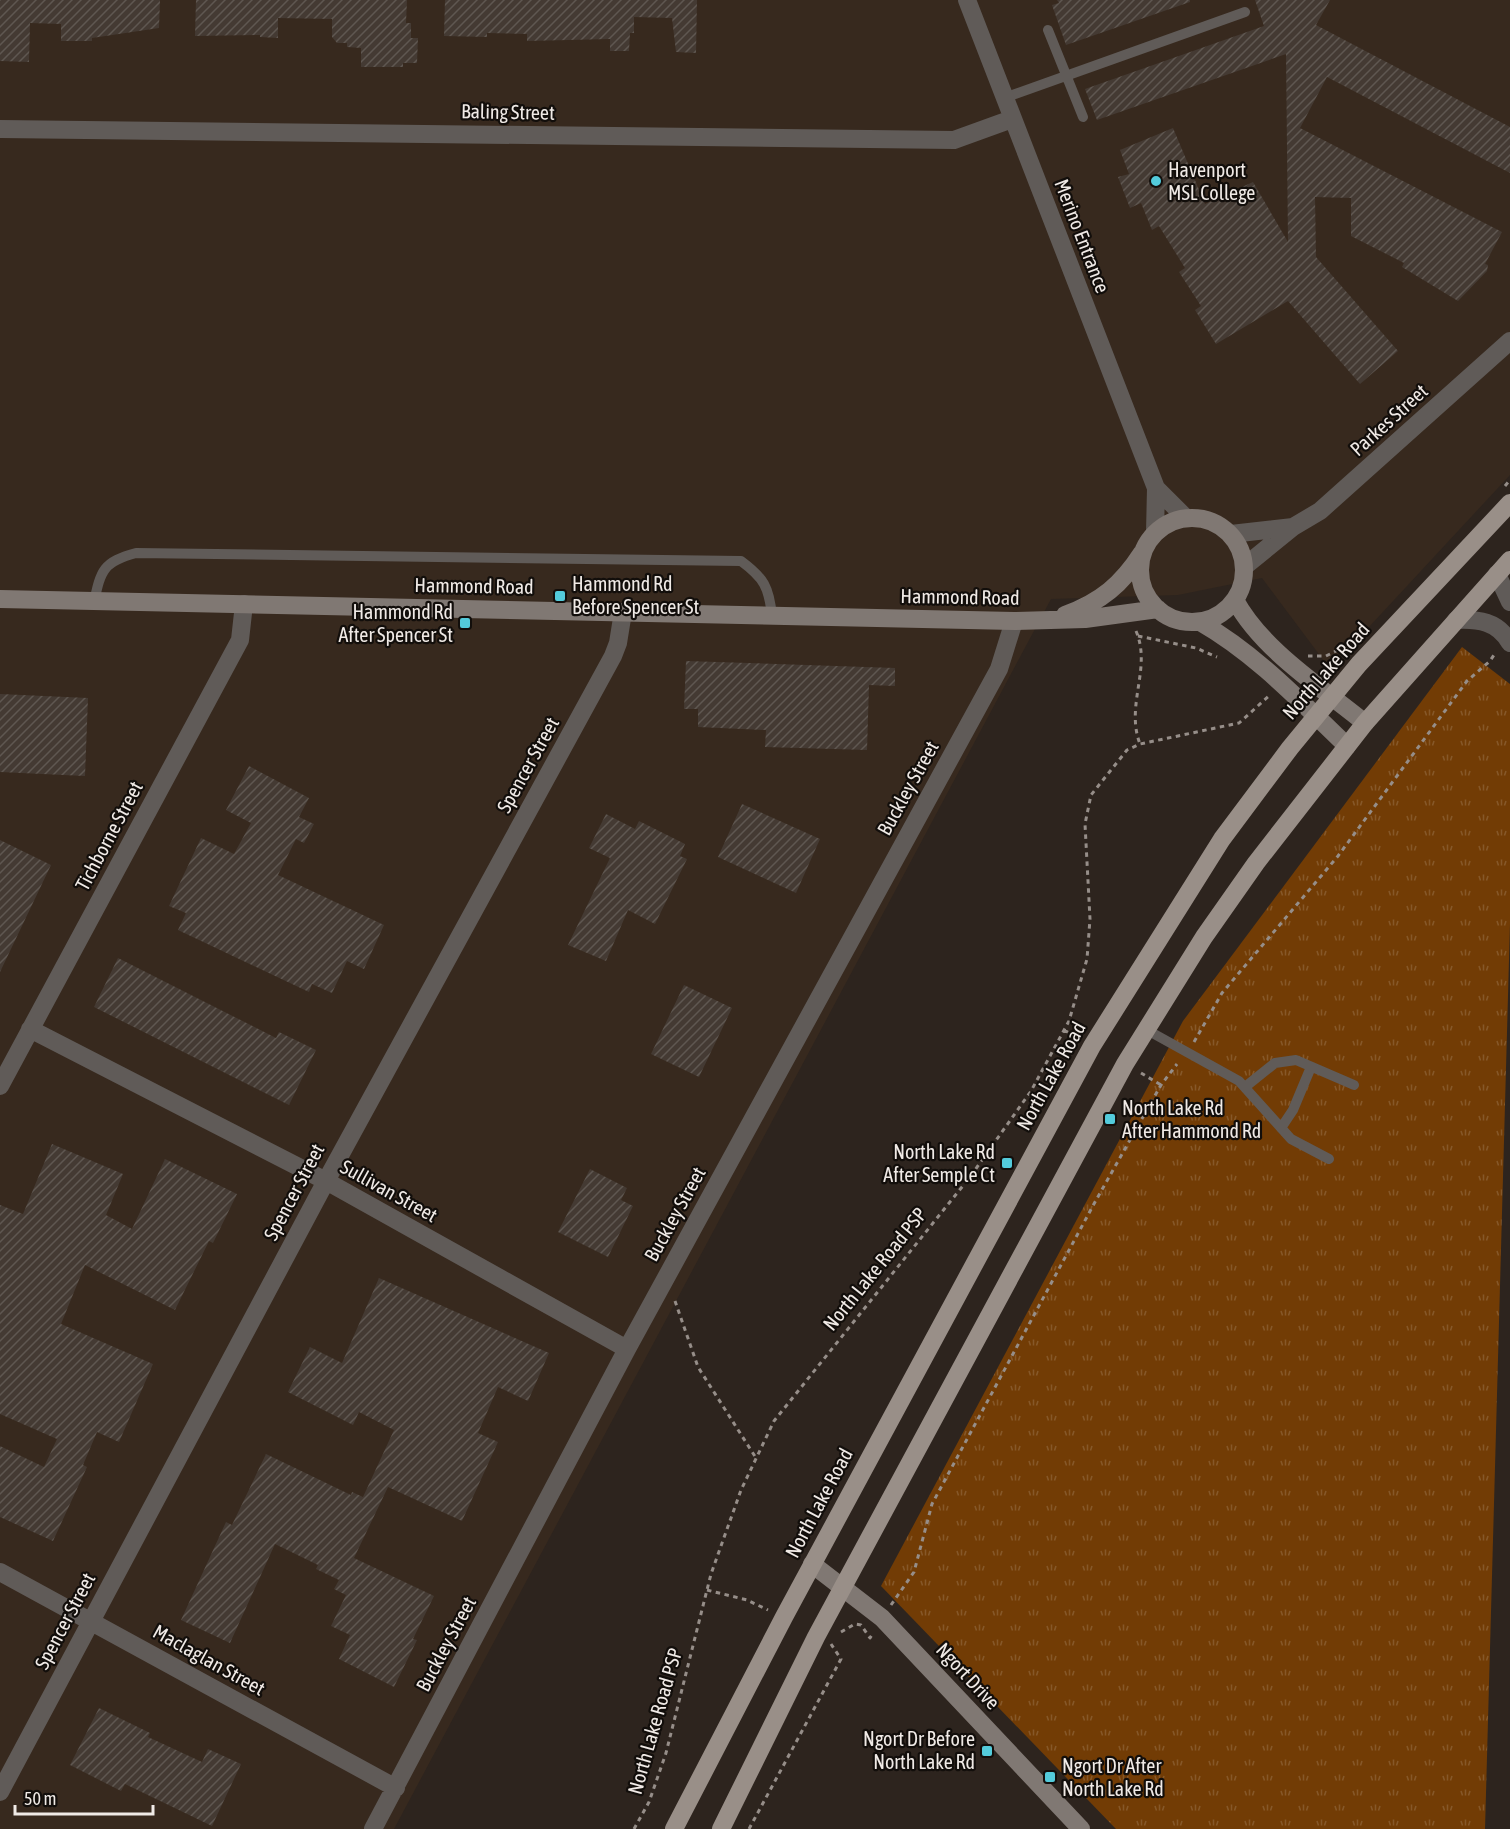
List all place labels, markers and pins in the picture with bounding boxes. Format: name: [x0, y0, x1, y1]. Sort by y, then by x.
place label: Havenport MSL College: [1168, 158, 1255, 204]
marker: Havenport MSL College: [1149, 174, 1163, 188]
place label: Hammond Rd Before Spencer St: [572, 572, 699, 618]
marker: Hammond Rd Before Spencer St: [553, 589, 567, 603]
place label: Hammond Rd After Spencer St: [338, 600, 453, 646]
marker: Hammond Rd After Spencer St: [458, 616, 472, 630]
place label: North Lake Rd After Hammond Rd: [1122, 1096, 1261, 1142]
marker: North Lake Rd After Hammond Rd: [1103, 1112, 1117, 1126]
place label: North Lake Rd After Semple Ct: [883, 1140, 995, 1186]
marker: North Lake Rd After Semple Ct: [1000, 1156, 1014, 1170]
place label: Ngort Dr Before North Lake Rd: [863, 1727, 975, 1773]
marker: Ngort Dr Before North Lake Rd: [980, 1744, 994, 1758]
place label: Ngort Dr After North Lake Rd: [1062, 1754, 1164, 1800]
marker: Ngort Dr After North Lake Rd: [1043, 1770, 1057, 1784]

